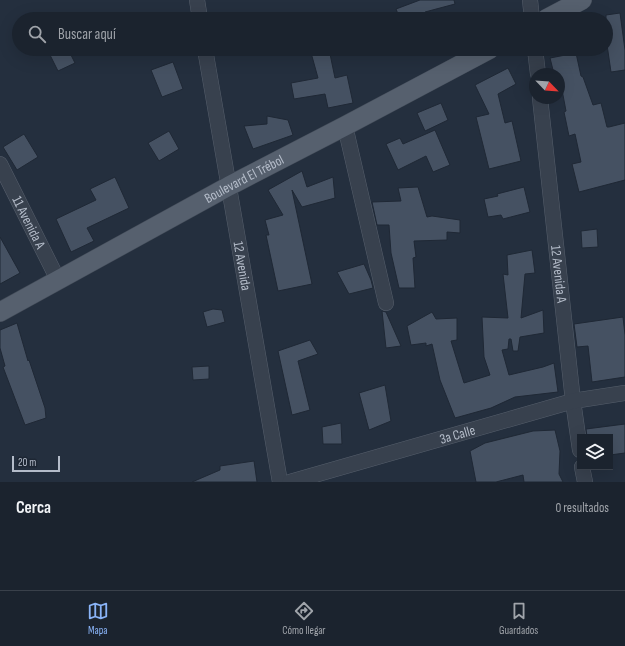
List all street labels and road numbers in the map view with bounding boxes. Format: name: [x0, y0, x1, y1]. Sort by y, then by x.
street label: Boulevard El Trébol: [201, 151, 287, 207]
street label: 11 Avenida A: [9, 193, 50, 252]
street label: 12 Avenida: [230, 240, 255, 292]
street label: 12 Avenida A: [548, 244, 571, 305]
street label: 3a Calle: [437, 421, 477, 447]

